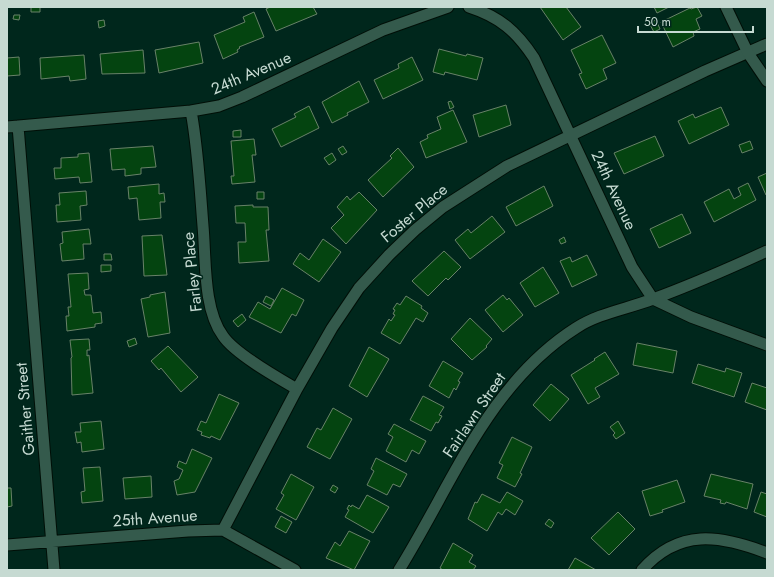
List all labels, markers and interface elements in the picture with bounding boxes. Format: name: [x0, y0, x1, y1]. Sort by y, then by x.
scale bar: [638, 8, 753, 34]
text: 50 m: [644, 13, 671, 31]
street label: 24th Avenue: [207, 46, 295, 100]
street label: 24th Avenue: [586, 146, 642, 234]
street label: Foster Place: [376, 178, 452, 248]
street label: Farley Place: [176, 231, 208, 313]
street label: Gaither Street: [9, 361, 41, 456]
street label: Fairlawn Street: [437, 368, 511, 462]
street label: 25th Avenue: [112, 504, 198, 532]

